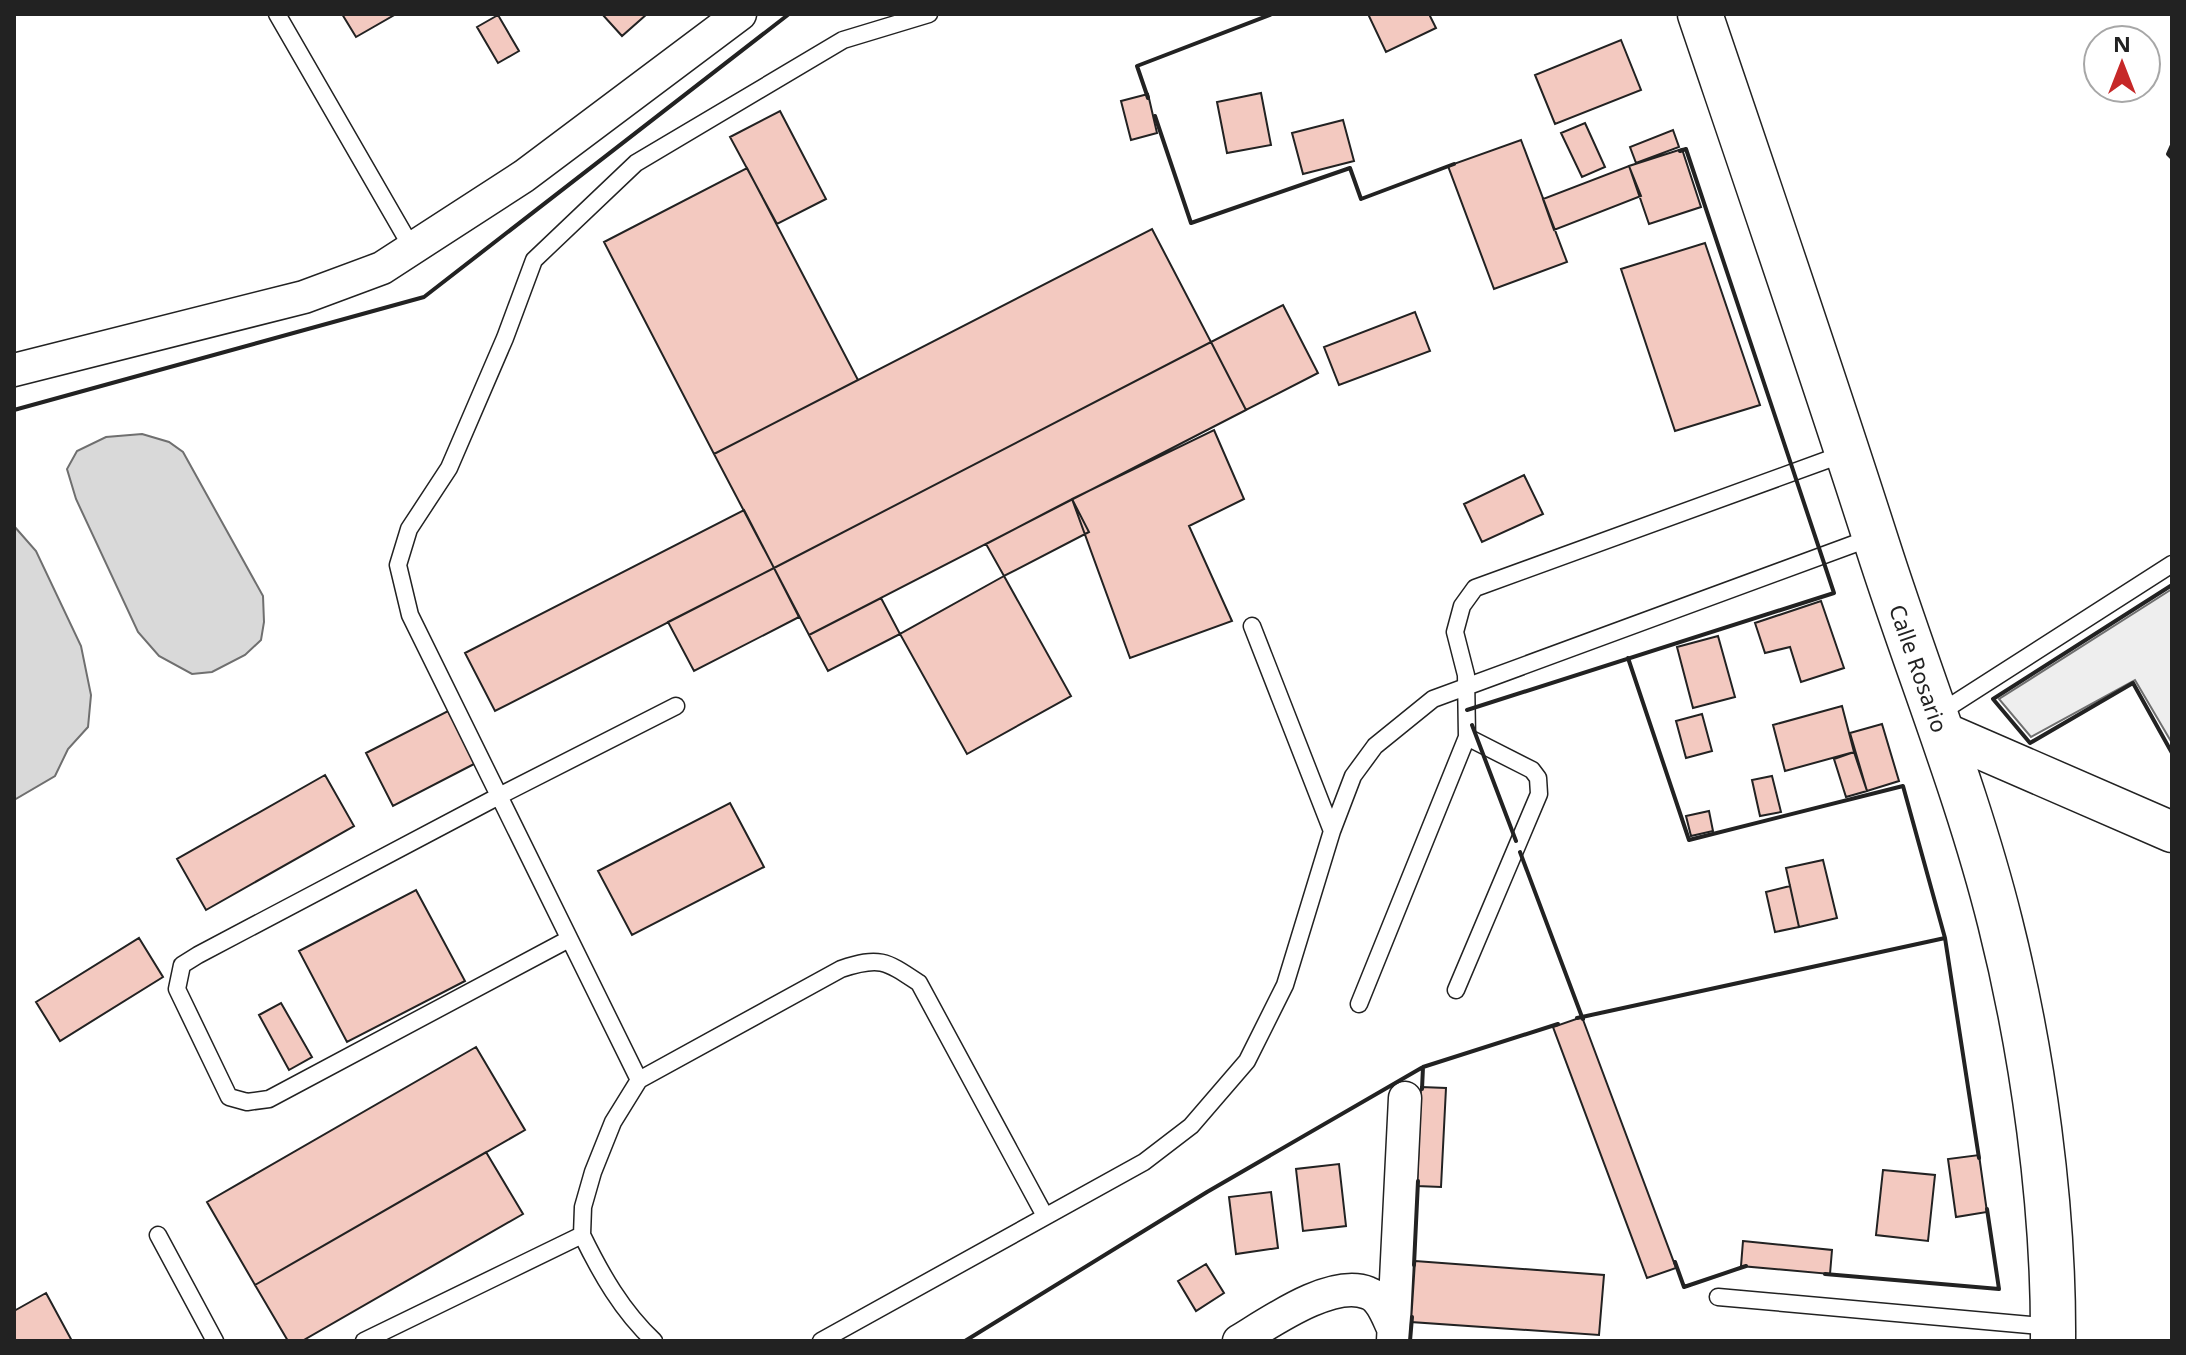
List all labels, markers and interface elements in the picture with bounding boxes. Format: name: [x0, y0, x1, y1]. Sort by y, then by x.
north arrow: [2082, 24, 2162, 104]
text: N: [2113, 28, 2131, 58]
street label: Calle Rosario: [1883, 600, 1955, 736]

